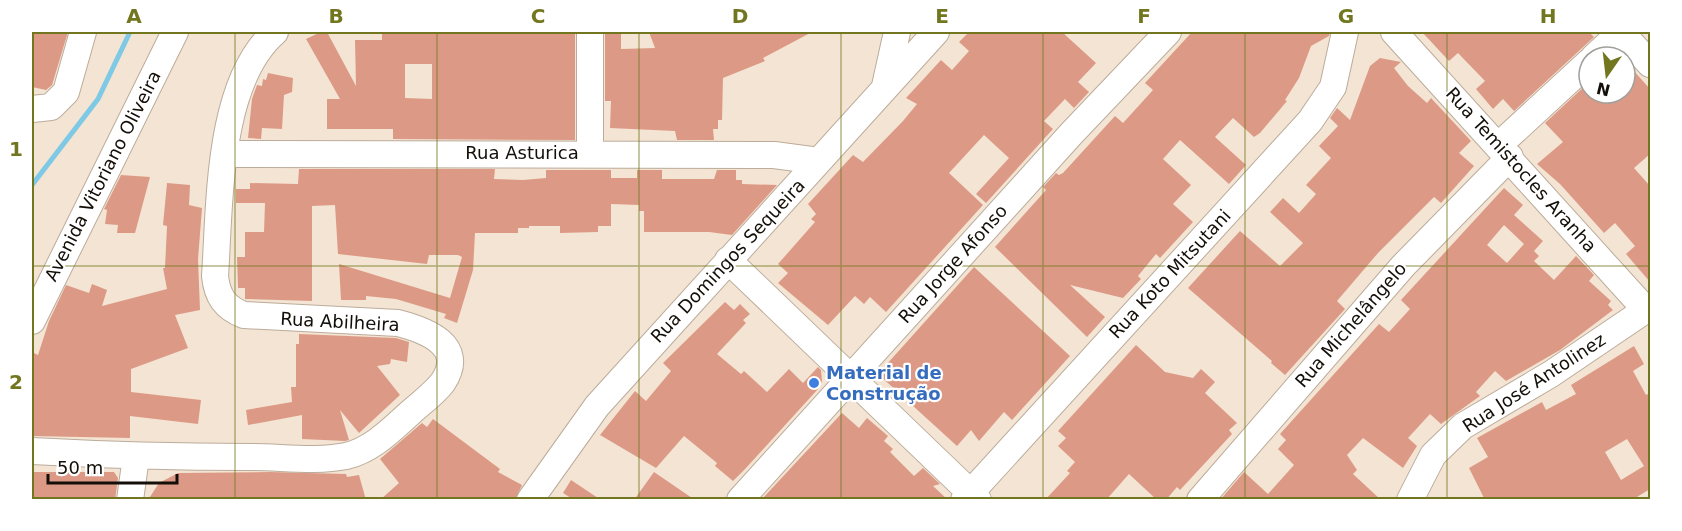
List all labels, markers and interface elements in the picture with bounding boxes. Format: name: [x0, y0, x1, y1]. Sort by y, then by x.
text: A: [126, 4, 142, 28]
text: B: [328, 4, 344, 28]
text: C: [531, 4, 545, 28]
text: D: [732, 4, 748, 28]
text: E: [935, 4, 949, 28]
text: F: [1137, 4, 1151, 28]
text: G: [1338, 4, 1354, 28]
text: H: [1540, 4, 1556, 28]
north arrow: [1577, 45, 1637, 105]
street label: Avenida Vitoriano Oliveira: [40, 67, 165, 285]
text: N: [1595, 78, 1612, 100]
street label: Rua Temistocles Aranha: [1442, 83, 1601, 256]
text: 1: [9, 137, 23, 161]
street label: Rua Asturica: [465, 142, 579, 163]
street label: Rua Domingos Sequeira: [646, 174, 809, 347]
street label: Rua Jorge Afonso: [894, 200, 1011, 327]
street label: Rua Koto Mitsutani: [1105, 205, 1235, 342]
street label: Rua Michelângelo: [1291, 258, 1411, 391]
street label: Rua Abilheira: [280, 308, 400, 335]
street label: Rua José Antolinez: [1458, 329, 1609, 437]
place label: Material de Construção: [826, 362, 942, 404]
text: 2: [9, 370, 23, 394]
marker: Material de Construção: [807, 376, 821, 390]
scale bar: [48, 447, 177, 485]
text: 50 m: [57, 457, 103, 478]

